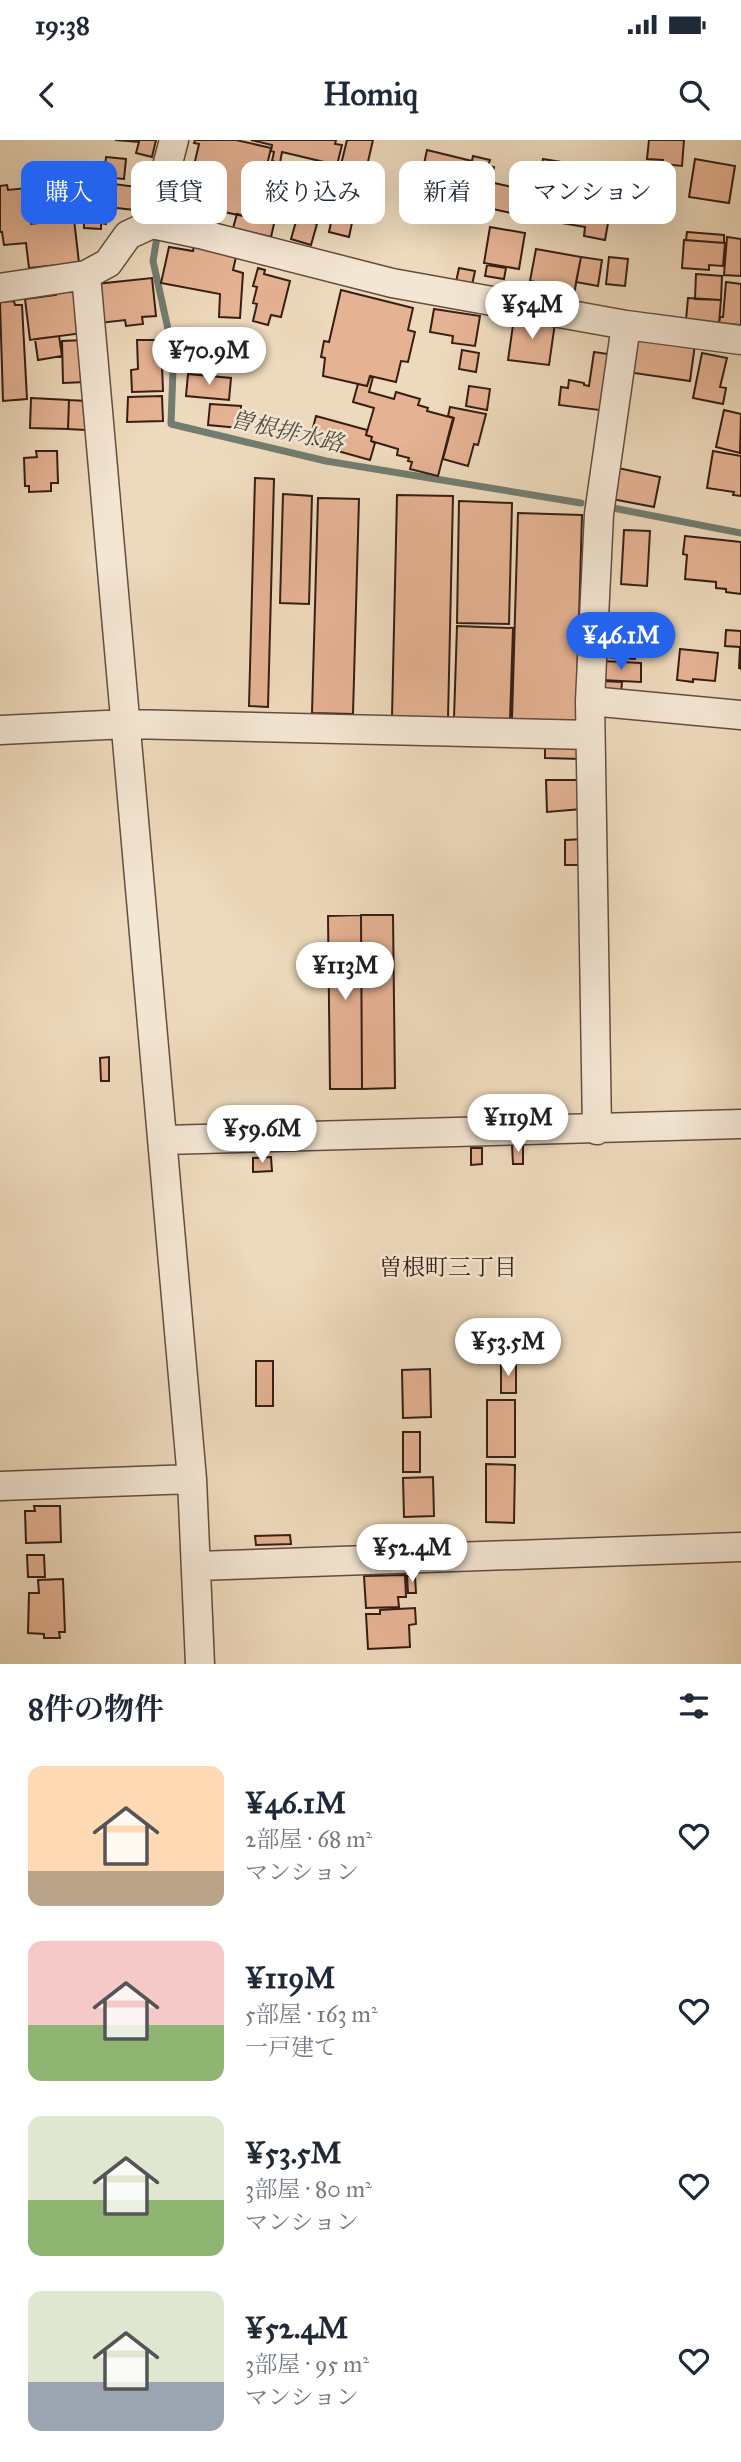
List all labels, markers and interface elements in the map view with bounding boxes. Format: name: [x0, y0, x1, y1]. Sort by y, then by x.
text: 19:38: [35, 9, 90, 41]
text: Homiq: [323, 75, 418, 114]
icon: back: [28, 76, 66, 114]
icon: search: [675, 76, 713, 114]
chip: 購入: [21, 161, 117, 224]
chip: 賃貸: [131, 161, 227, 224]
chip: 絞り込み: [241, 161, 385, 224]
chip: 新着: [399, 161, 495, 224]
chip: マンション: [509, 161, 676, 224]
pin: ¥54M: [491, 282, 573, 341]
text: ¥54M: [501, 290, 563, 318]
pin: ¥70.9M: [152, 328, 266, 387]
text: ¥70.9M: [168, 336, 250, 364]
water label: 曽根排水路: [228, 404, 348, 458]
pin: ¥46.1M: [564, 612, 678, 672]
text: ¥46.1M: [582, 621, 660, 649]
pin: ¥113M: [296, 942, 394, 1002]
text: ¥113M: [312, 951, 378, 979]
pin: ¥119M: [469, 1094, 567, 1154]
text: ¥119M: [483, 1103, 553, 1131]
pin: ¥59.6M: [205, 1105, 319, 1165]
text: ¥59.6M: [223, 1114, 301, 1142]
district label: 曽根町三丁目: [379, 1253, 517, 1281]
pin: ¥53.5M: [451, 1318, 565, 1378]
text: ¥53.5M: [471, 1327, 545, 1355]
pin: ¥52.4M: [355, 1524, 469, 1584]
text: ¥52.4M: [372, 1533, 452, 1561]
icon: filters: [675, 1687, 713, 1725]
text: 8件の物件: [28, 1691, 164, 1727]
text: ¥46.1M: [245, 1785, 346, 1821]
icon: home: [84, 1794, 168, 1878]
icon: heart: [675, 1817, 713, 1855]
text: 2部屋 · 68 m²: [245, 1825, 372, 1853]
text: マンション: [245, 1858, 359, 1886]
text: ¥119M: [245, 1960, 335, 1996]
icon: home: [84, 1969, 168, 2053]
icon: heart: [675, 1992, 713, 2030]
text: 5部屋 · 163 m²: [245, 2000, 378, 2028]
text: 一戸建て: [245, 2033, 337, 2061]
text: ¥53.5M: [245, 2135, 341, 2171]
icon: home: [84, 2144, 168, 2228]
icon: heart: [675, 2167, 713, 2205]
text: 3部屋 · 80 m²: [245, 2175, 372, 2203]
text: マンション: [245, 2208, 359, 2236]
text: ¥52.4M: [245, 2310, 348, 2346]
icon: home: [84, 2319, 168, 2403]
icon: heart: [675, 2342, 713, 2380]
text: 3部屋 · 95 m²: [245, 2350, 369, 2378]
text: マンション: [245, 2383, 359, 2411]

